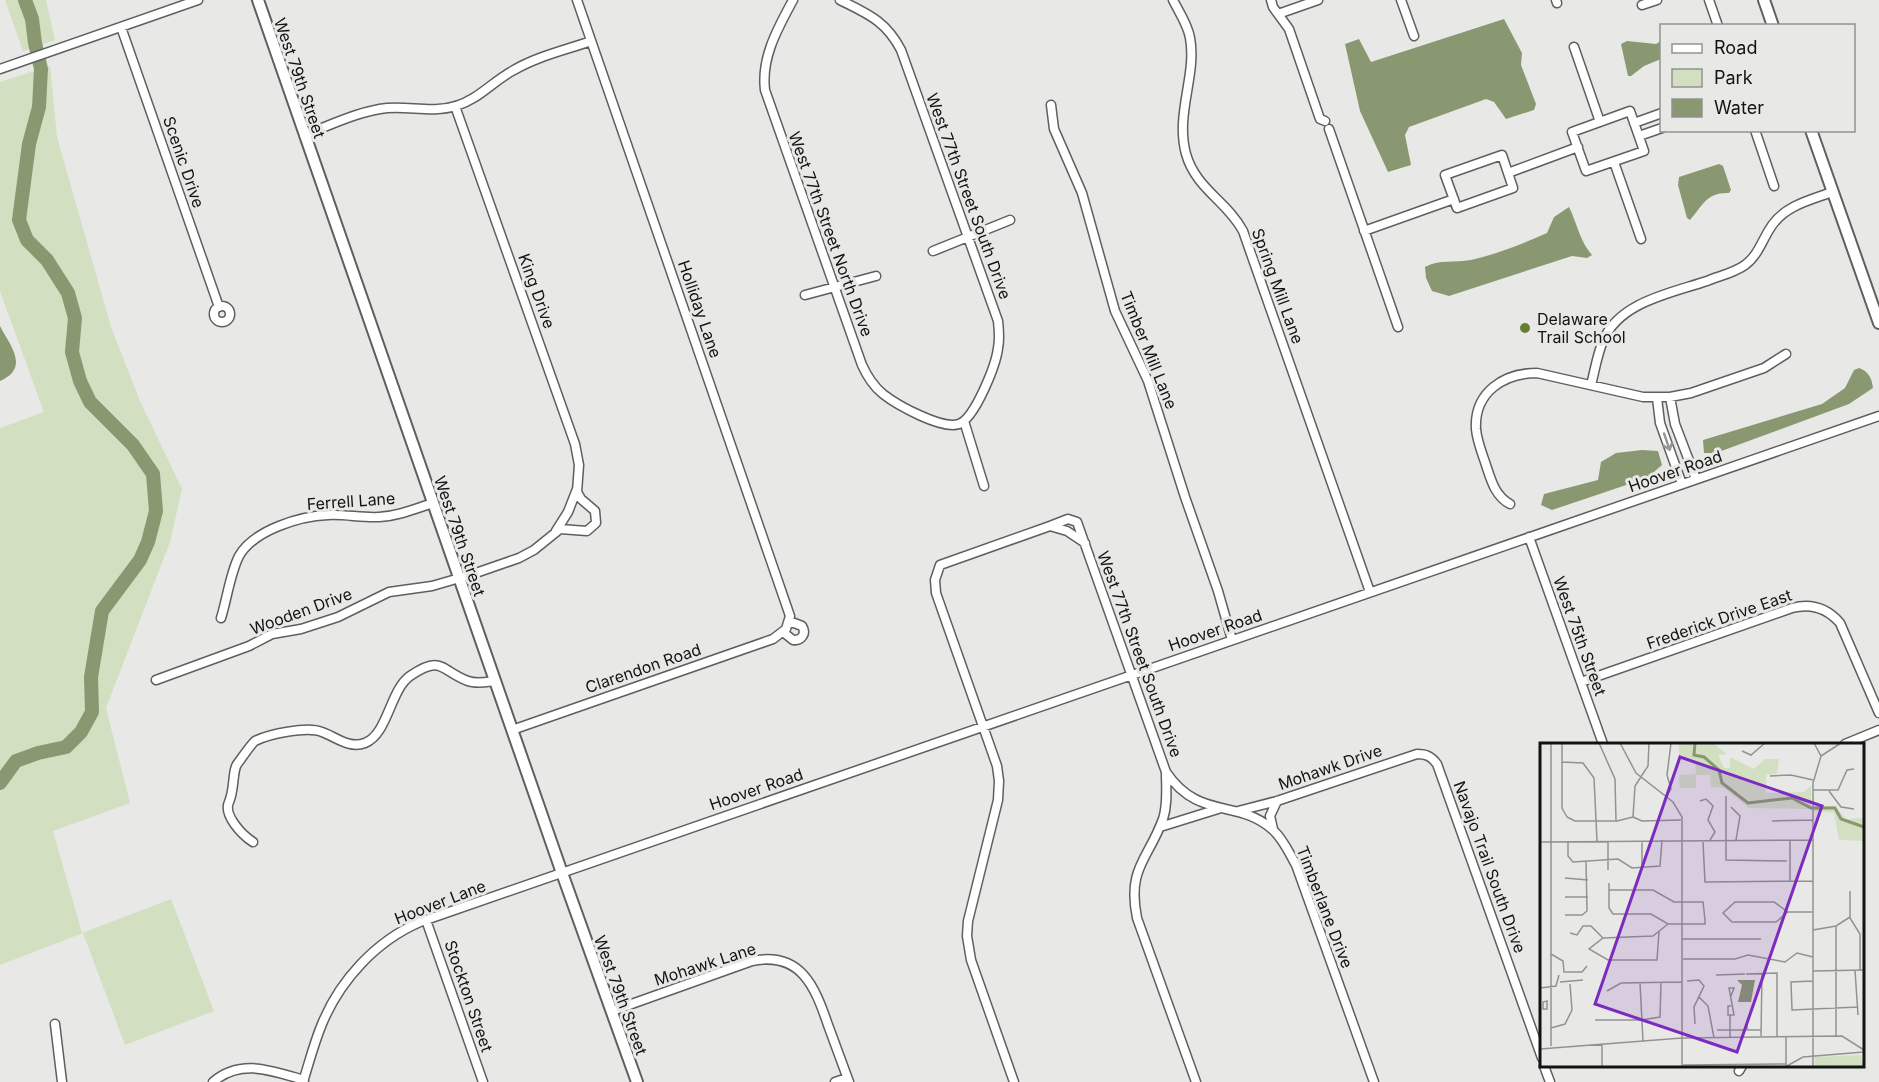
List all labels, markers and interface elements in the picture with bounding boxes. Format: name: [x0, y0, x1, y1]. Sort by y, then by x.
street label: West 79th Street: [270, 15, 330, 141]
legend: [1660, 24, 1855, 132]
text: Road: [1714, 37, 1757, 58]
text: Park: [1714, 67, 1753, 88]
street label: West 77th Street South Drive: [922, 90, 1016, 302]
text: Water: [1714, 97, 1764, 118]
street label: Scenic Drive: [159, 114, 209, 210]
street label: West 77th Street North Drive: [785, 129, 877, 339]
street label: Spring Mill Lane: [1248, 226, 1308, 346]
street label: King Drive: [514, 251, 560, 331]
street label: Holliday Lane: [674, 258, 726, 360]
street label: Timber Mill Lane: [1116, 288, 1182, 412]
place label: Delaware Trail School: [1537, 309, 1626, 347]
marker: Delaware Trail School: [1518, 321, 1532, 335]
one-way arrow: [1662, 432, 1673, 450]
street label: Hoover Road: [1625, 446, 1725, 496]
street label: West 79th Street: [430, 473, 490, 599]
street label: Ferrell Lane: [306, 488, 396, 514]
street label: West 77th Street South Drive: [1093, 548, 1187, 760]
street label: West 75th Street: [1549, 574, 1611, 698]
street label: Wooden Drive: [247, 583, 355, 639]
street label: Frederick Drive East: [1644, 585, 1794, 653]
street label: Hoover Road: [1165, 605, 1265, 655]
street label: Clarendon Road: [583, 639, 703, 697]
street label: Mohawk Drive: [1275, 740, 1385, 794]
inset map: [1540, 743, 1864, 1067]
street label: Hoover Road: [706, 764, 806, 814]
street label: Navajo Trail South Drive: [1450, 778, 1530, 956]
street label: Timberlane Drive: [1292, 843, 1358, 971]
street label: Hoover Lane: [392, 875, 488, 929]
street label: West 79th Street: [590, 932, 652, 1058]
street label: Stockton Street: [441, 938, 497, 1054]
street label: Mohawk Lane: [652, 938, 758, 990]

